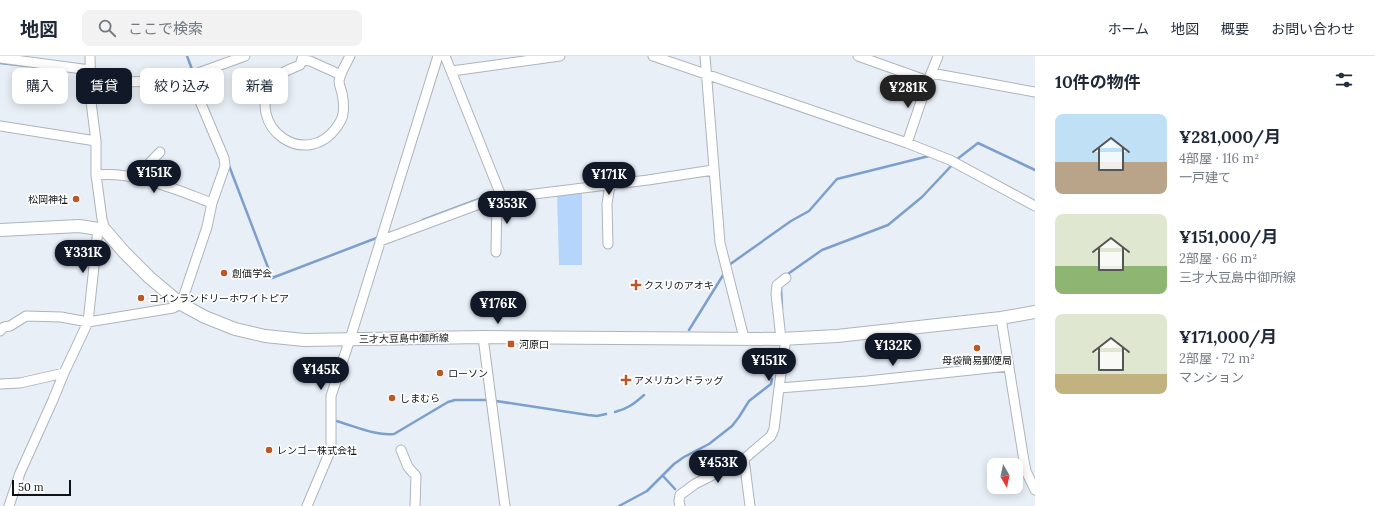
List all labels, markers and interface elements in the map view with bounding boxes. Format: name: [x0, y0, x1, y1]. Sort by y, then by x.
search box: [82, 10, 362, 46]
text: 地図: [20, 17, 58, 41]
icon: search: [96, 17, 118, 39]
text: ここで検索: [128, 19, 203, 38]
text: ホーム: [1107, 20, 1149, 38]
text: 地図: [1171, 20, 1199, 38]
text: 概要: [1221, 20, 1249, 38]
text: お問い合わせ: [1271, 20, 1355, 38]
chip: 購入: [12, 68, 68, 104]
chip: 賃貸: [76, 68, 132, 104]
chip: 絞り込み: [140, 68, 224, 104]
chip: 新着: [232, 68, 288, 104]
icon: filters: [1333, 69, 1355, 91]
text: 10件の物件: [1055, 71, 1141, 93]
pin: ¥281K: [880, 75, 936, 109]
text: ¥281K: [889, 79, 927, 96]
text: ¥281,000/月: [1179, 126, 1281, 148]
icon: home: [1087, 130, 1135, 178]
text: 4部屋 · 116 m²: [1179, 150, 1259, 167]
pin: ¥151K: [126, 160, 182, 194]
pin: ¥171K: [581, 162, 637, 196]
text: ¥151K: [136, 164, 172, 181]
text: ¥171K: [591, 166, 627, 183]
text: 一戸建て: [1179, 169, 1231, 186]
pin: ¥353K: [479, 191, 535, 225]
place label: 松岡神社: [28, 193, 68, 206]
marker: 松岡神社: [71, 194, 81, 204]
text: ¥353K: [487, 195, 527, 212]
text: ¥151,000/月: [1179, 226, 1278, 248]
icon: home: [1087, 230, 1135, 278]
pin: ¥331K: [55, 240, 111, 274]
text: ¥331K: [64, 244, 102, 261]
text: 2部屋 · 66 m²: [1179, 250, 1257, 267]
place label: 創価学会: [232, 267, 272, 280]
marker: 創価学会: [219, 268, 229, 278]
text: 三才大豆島中御所線: [1179, 269, 1296, 286]
place label: クスリのアオキ: [644, 279, 714, 292]
marker: クスリのアオキ: [631, 280, 641, 290]
pin: ¥176K: [470, 291, 526, 325]
place label: コインランドリーホワイトピア: [149, 292, 289, 305]
marker: コインランドリーホワイトピア: [136, 293, 146, 303]
text: ¥176K: [479, 295, 517, 312]
text: ¥171,000/月: [1179, 326, 1277, 348]
icon: home: [1087, 330, 1135, 378]
street label: 三才大豆島中御所線: [359, 331, 449, 346]
pin: ¥132K: [865, 333, 921, 367]
text: ¥132K: [874, 337, 912, 354]
place label: 河原口: [519, 338, 549, 351]
marker: 河原口: [506, 339, 516, 349]
marker: 母袋簡易郵便局: [972, 343, 982, 353]
pin: ¥151K: [741, 348, 797, 382]
text: 2部屋 · 72 m²: [1179, 350, 1255, 367]
text: ¥151K: [751, 352, 787, 369]
place label: 母袋簡易郵便局: [942, 354, 1012, 367]
pin: ¥145K: [293, 357, 349, 391]
text: ¥145K: [302, 361, 340, 378]
place label: ローソン: [448, 367, 488, 380]
marker: ローソン: [435, 368, 445, 378]
text: マンション: [1179, 369, 1244, 386]
place label: アメリカンドラッグ: [634, 374, 724, 387]
marker: アメリカンドラッグ: [621, 375, 631, 385]
place label: しまむら: [400, 392, 440, 405]
marker: しまむら: [387, 393, 397, 403]
place label: レンゴー株式会社: [277, 444, 357, 457]
marker: レンゴー株式会社: [264, 445, 274, 455]
pin: ¥453K: [690, 450, 746, 484]
text: ¥453K: [698, 454, 738, 471]
north arrow: [987, 458, 1023, 494]
map controls: [987, 458, 1023, 494]
scale bar: [12, 478, 71, 497]
text: 50 m: [18, 480, 44, 494]

